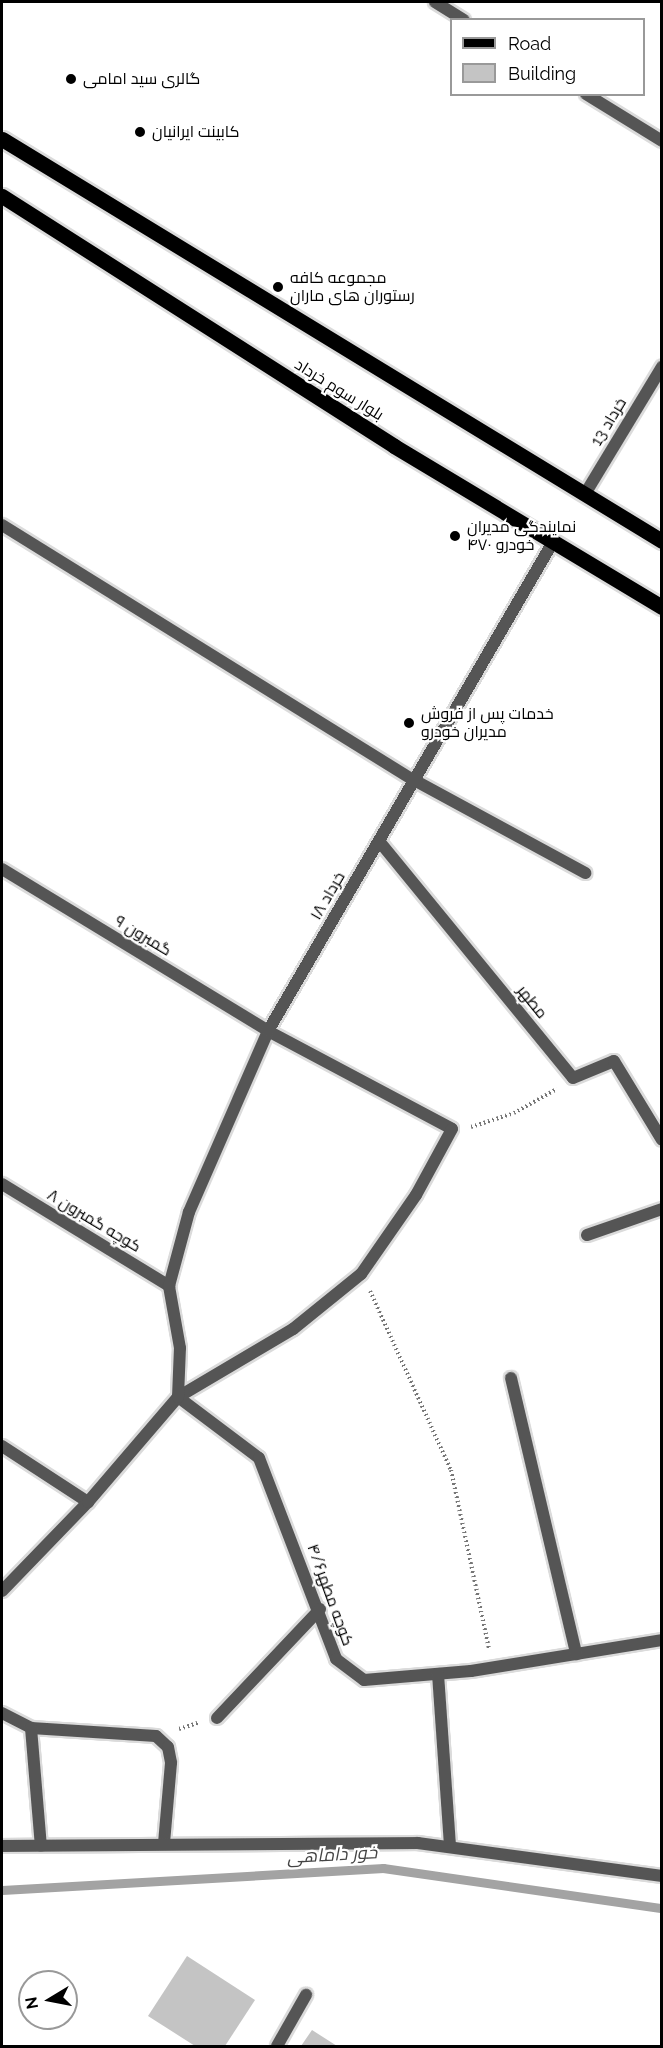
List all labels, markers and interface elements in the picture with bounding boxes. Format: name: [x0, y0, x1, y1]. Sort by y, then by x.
legend: [450, 18, 645, 96]
text: Road: [508, 33, 551, 54]
text: Building: [508, 63, 576, 84]
place label: گالری سید امامی: [83, 69, 200, 89]
marker: گالری سید امامی: [64, 72, 78, 86]
place label: کابینت ایرانیان: [152, 122, 240, 142]
marker: کابینت ایرانیان: [133, 125, 147, 139]
place label: مجموعه کافه رستوران های ماران: [290, 268, 415, 306]
marker: مجموعه کافه رستوران های ماران: [271, 280, 285, 294]
street label: بلوار سوم خرداد: [291, 355, 387, 425]
street label: خرداد 13: [587, 394, 631, 450]
place label: نمایندگی مدیران خودرو ۴۷۰: [467, 517, 576, 555]
marker: نمایندگی مدیران خودرو ۴۷۰: [448, 529, 462, 543]
place label: خدمات پس از فروش مدیران خودرو: [421, 704, 554, 742]
marker: خدمات پس از فروش مدیران خودرو: [402, 716, 416, 730]
street label: خرداد ۱۸: [307, 868, 349, 924]
street label: گمبرون ۹: [111, 912, 175, 960]
street label: مطهر: [513, 981, 551, 1023]
street label: کوچه گمبرون ۸: [44, 1185, 144, 1257]
street label: کوچه مطهر۴/۶: [303, 1541, 357, 1649]
water label: خور داماهی: [286, 1842, 378, 1868]
north arrow: [18, 1970, 78, 2030]
text: N: [21, 1995, 42, 2011]

